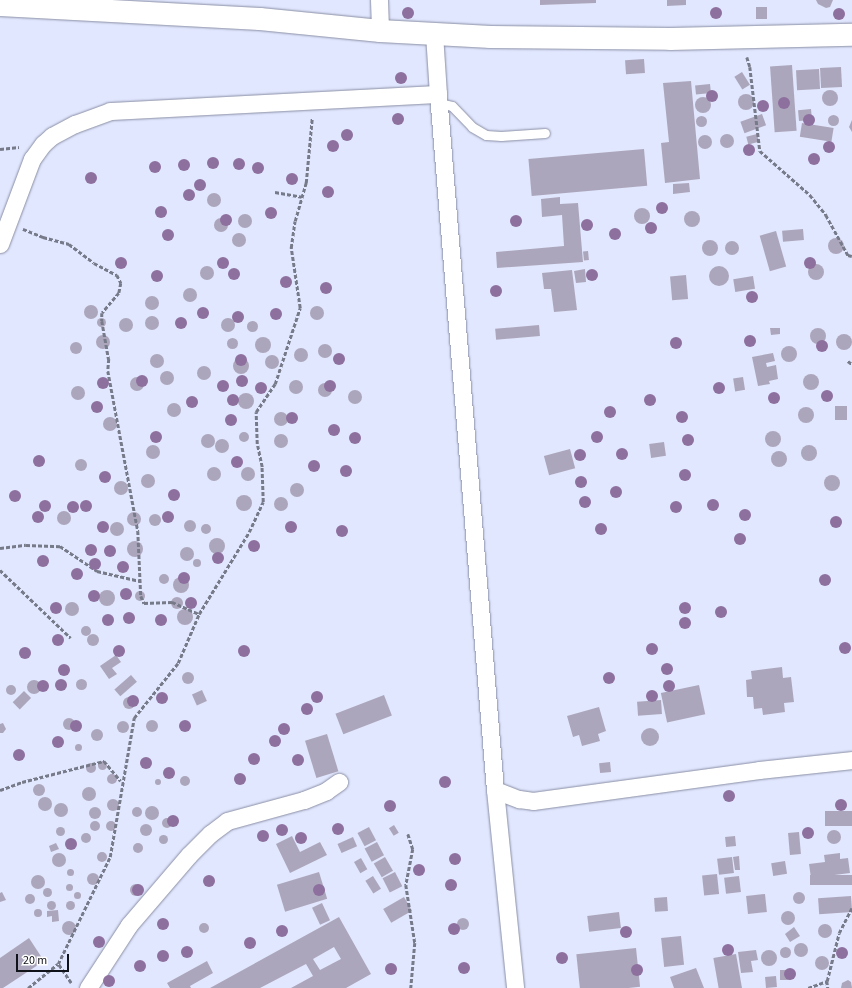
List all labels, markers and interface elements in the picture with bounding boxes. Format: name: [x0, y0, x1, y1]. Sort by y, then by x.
scale bar: [18, 946, 71, 972]
text: 20 m: [23, 952, 47, 969]

